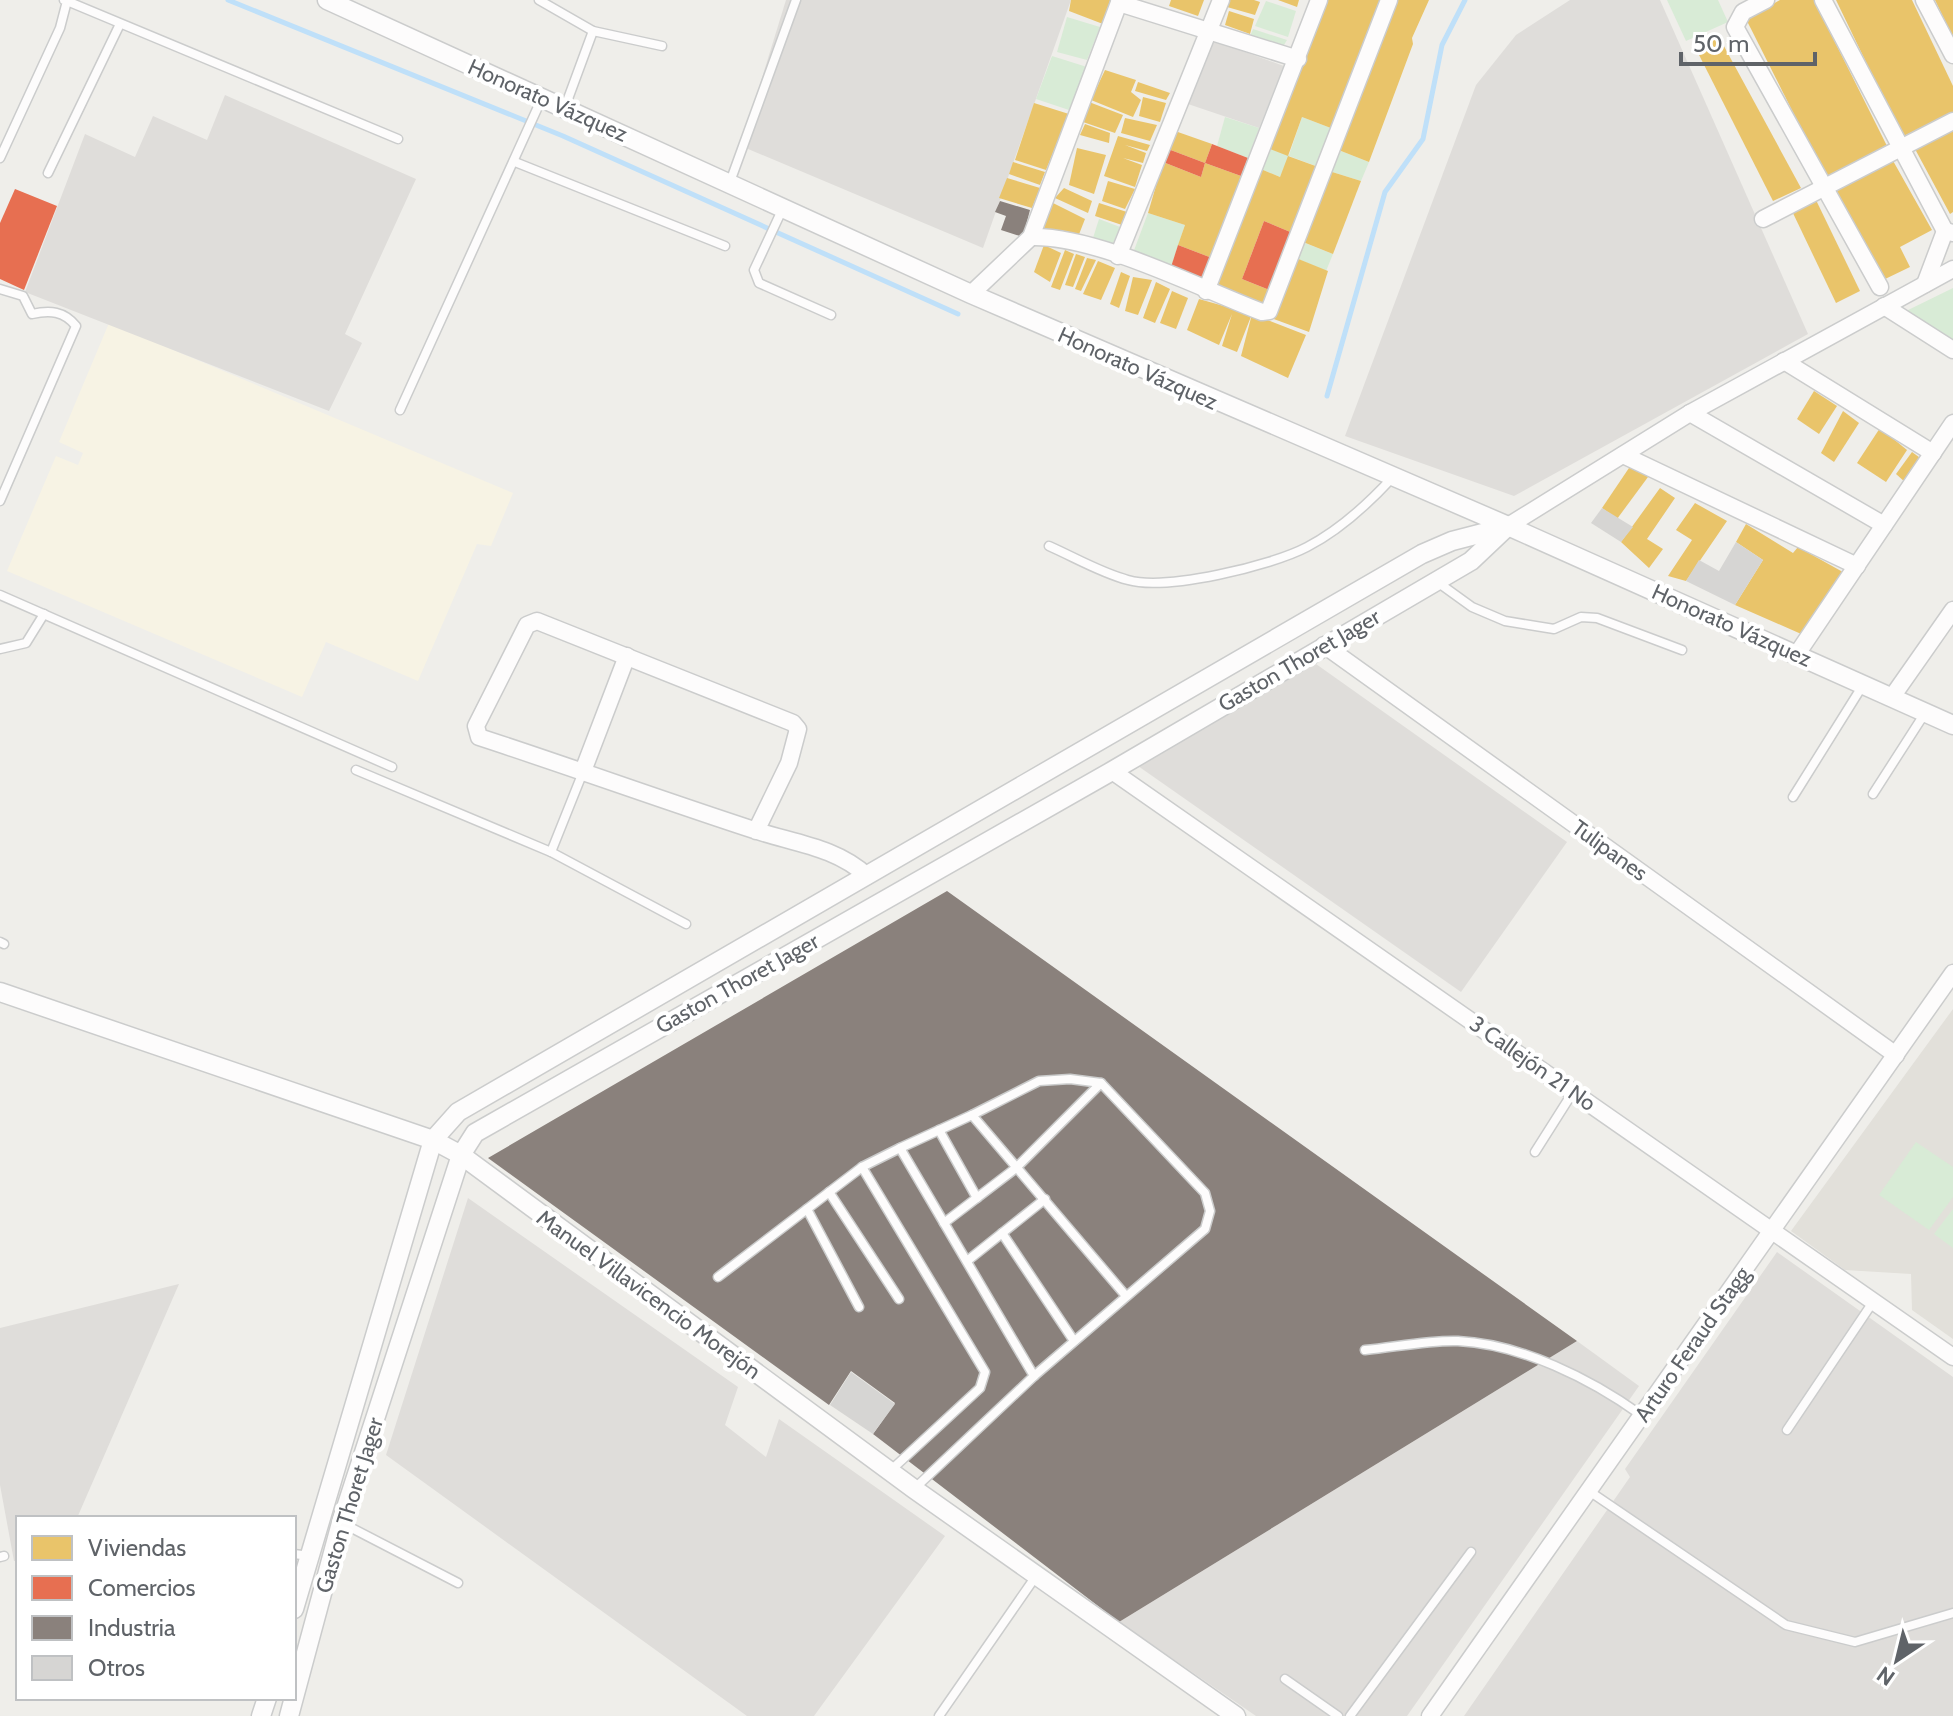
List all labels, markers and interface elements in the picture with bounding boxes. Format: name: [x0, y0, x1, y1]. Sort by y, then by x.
scale bar: [1681, 16, 1815, 66]
text: 50 m: [1693, 29, 1749, 58]
street label: Honorato Vázquez: [464, 53, 632, 148]
street label: Honorato Vázquez: [1054, 321, 1222, 416]
street label: Honorato Vázquez: [1648, 578, 1816, 673]
street label: Gaston Thoret Jager: [1214, 603, 1385, 718]
street label: Tulipanes: [1567, 814, 1653, 887]
street label: Gaston Thoret Jager: [651, 927, 823, 1039]
street label: 3 Callejón 21 No: [1465, 1010, 1601, 1117]
street label: Manuel Villavicencio Morejón: [531, 1204, 766, 1385]
street label: Arturo Feraud Stagg: [1629, 1261, 1757, 1427]
street label: Gaston Thoret Jager: [310, 1414, 389, 1596]
legend: [16, 1516, 296, 1700]
text: Viviendas: [88, 1533, 186, 1562]
text: Comercios: [88, 1573, 195, 1602]
text: Industria: [88, 1613, 176, 1642]
north arrow: [1857, 1620, 1937, 1700]
text: Otros: [88, 1653, 145, 1682]
text: N: [1872, 1660, 1900, 1691]

